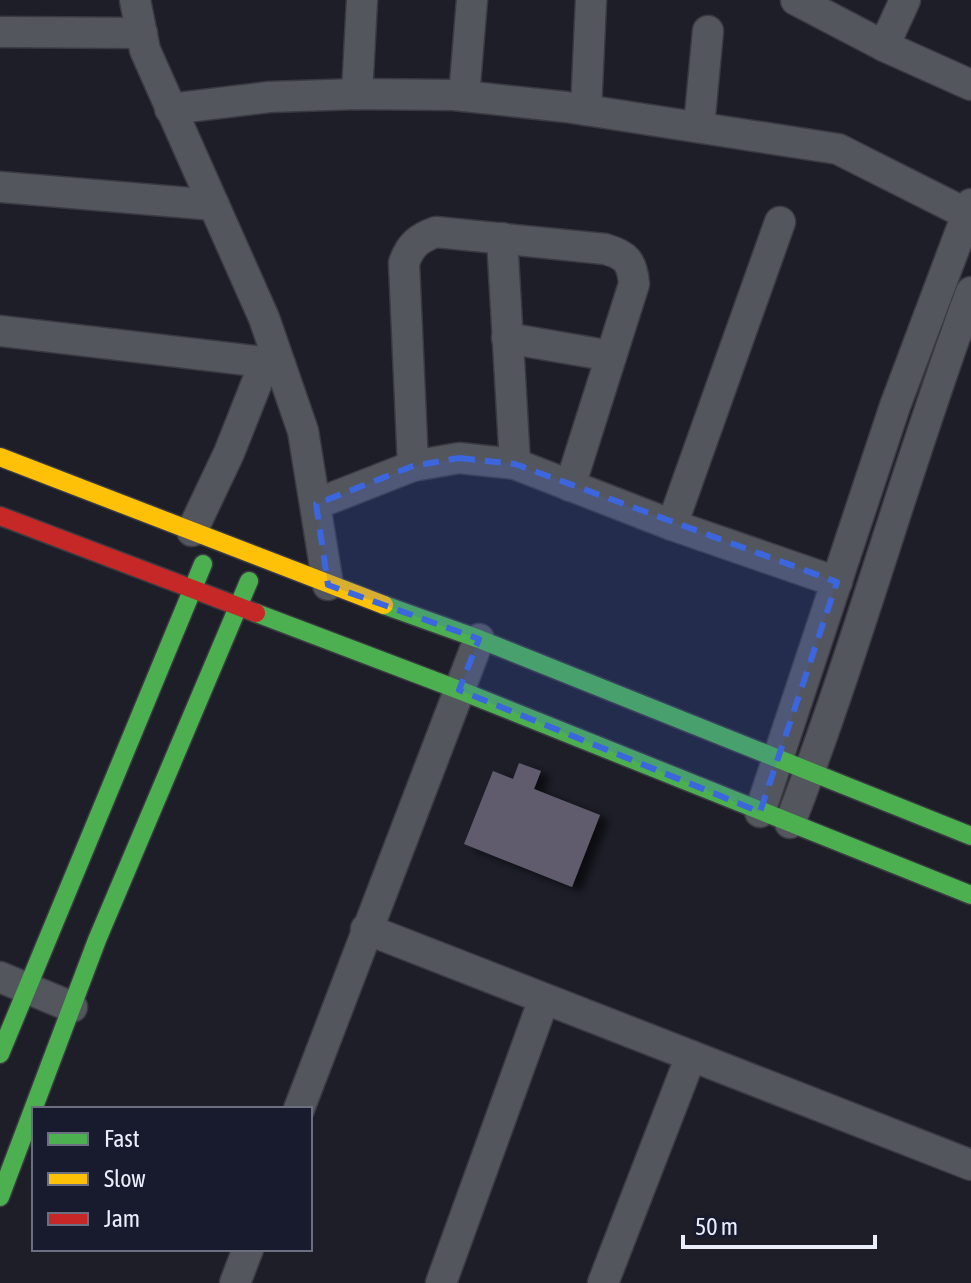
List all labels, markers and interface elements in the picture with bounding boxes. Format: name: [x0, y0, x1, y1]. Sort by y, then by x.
legend: [32, 1107, 312, 1251]
text: Fast: [104, 1125, 140, 1152]
text: Slow: [104, 1165, 146, 1192]
scale bar: [683, 1199, 875, 1249]
text: Jam: [104, 1205, 140, 1232]
text: 50 m: [695, 1213, 738, 1240]

